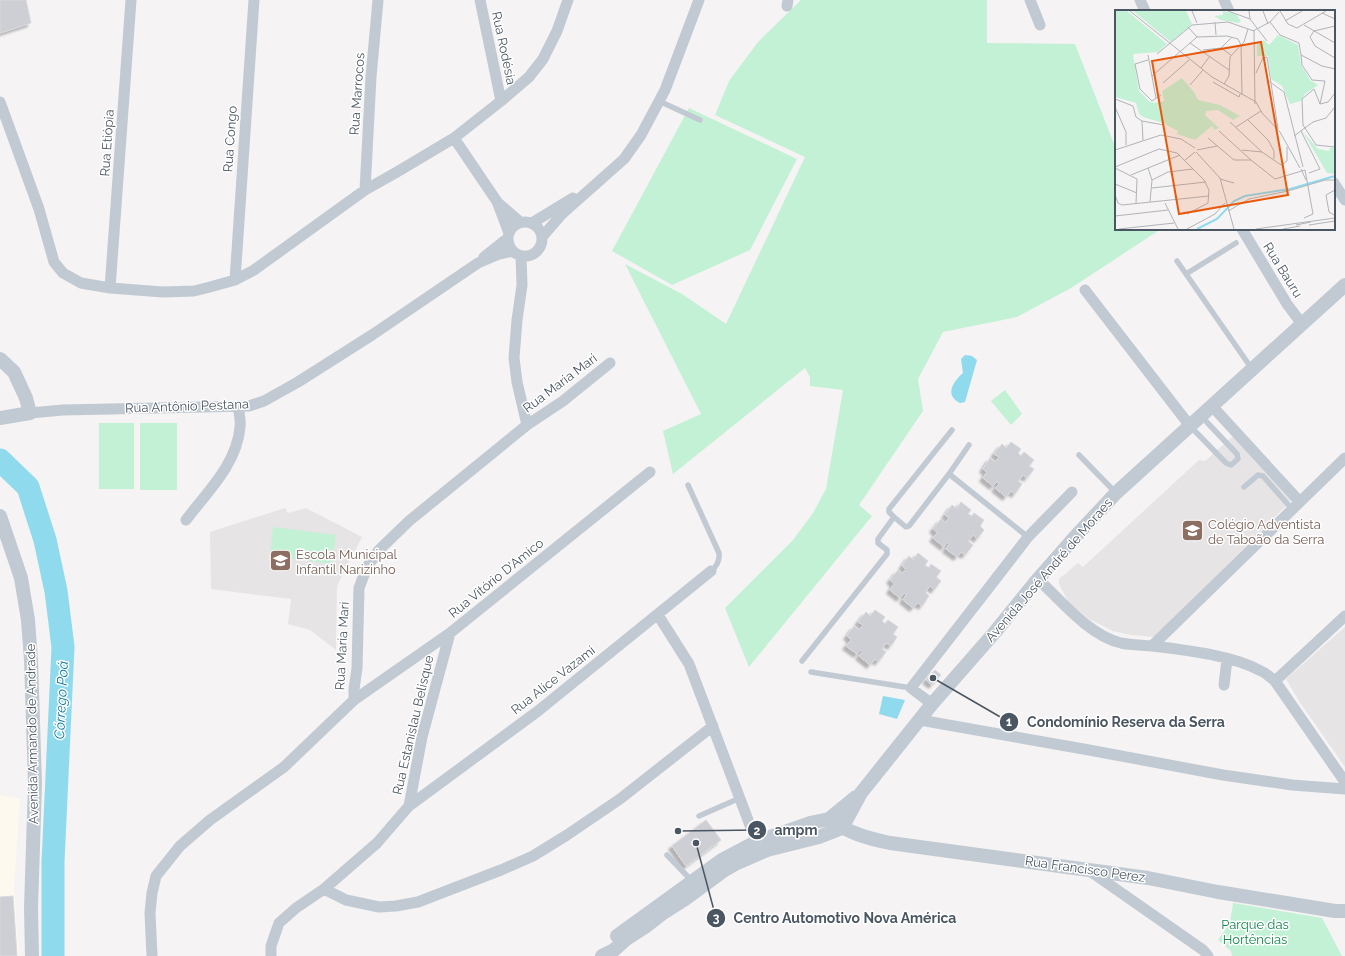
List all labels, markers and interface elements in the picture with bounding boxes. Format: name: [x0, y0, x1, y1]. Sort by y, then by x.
street label: Rua Rodésia: [489, 10, 519, 86]
inset map: [1115, 10, 1335, 230]
street label: Rua Marrocos: [347, 52, 367, 136]
street label: Rua Congo: [220, 105, 240, 173]
street label: Rua Etiópia: [97, 109, 117, 177]
street label: Rua Bauru: [1260, 240, 1306, 300]
street label: Rua Maria Mari: [520, 350, 600, 416]
street label: Rua Antônio Pestana: [125, 396, 249, 416]
street label: Avenida José André de Moraes: [983, 495, 1115, 645]
place label: Colégio Adventista de Taboão da Serra: [1208, 517, 1324, 547]
school or university icon: Colégio Adventista de Taboão da Serra: [1179, 518, 1205, 544]
street label: Rua Vitório D'Amico: [446, 535, 547, 621]
place label: Escola Municipal Infantil Narizinho: [296, 547, 398, 577]
school or university icon: Escola Municipal Infantil Narizinho: [267, 548, 293, 574]
street label: Rua Maria Mari: [332, 601, 352, 691]
street label: Avenida Armando de Andrade: [23, 643, 41, 824]
street label: Rua Alice Vazami: [508, 643, 598, 717]
street label: Rua Estanislau Belisque: [390, 653, 436, 796]
water label: Córrego Poá: [51, 660, 71, 740]
callout: Condomínio Reserva da Serra: [999, 709, 1233, 735]
text: Condomínio Reserva da Serra: [1027, 714, 1225, 730]
text: 1: [1006, 715, 1012, 729]
callout: ampm: [747, 817, 826, 843]
text: ampm: [775, 822, 817, 838]
text: 2: [754, 824, 761, 838]
street label: Rua Francisco Perez: [1024, 853, 1146, 885]
callout: Centro Automotivo Nova América: [706, 905, 965, 931]
text: Centro Automotivo Nova América: [734, 910, 956, 926]
text: 3: [713, 911, 720, 925]
park label: Parque das Hortências: [1221, 917, 1289, 947]

